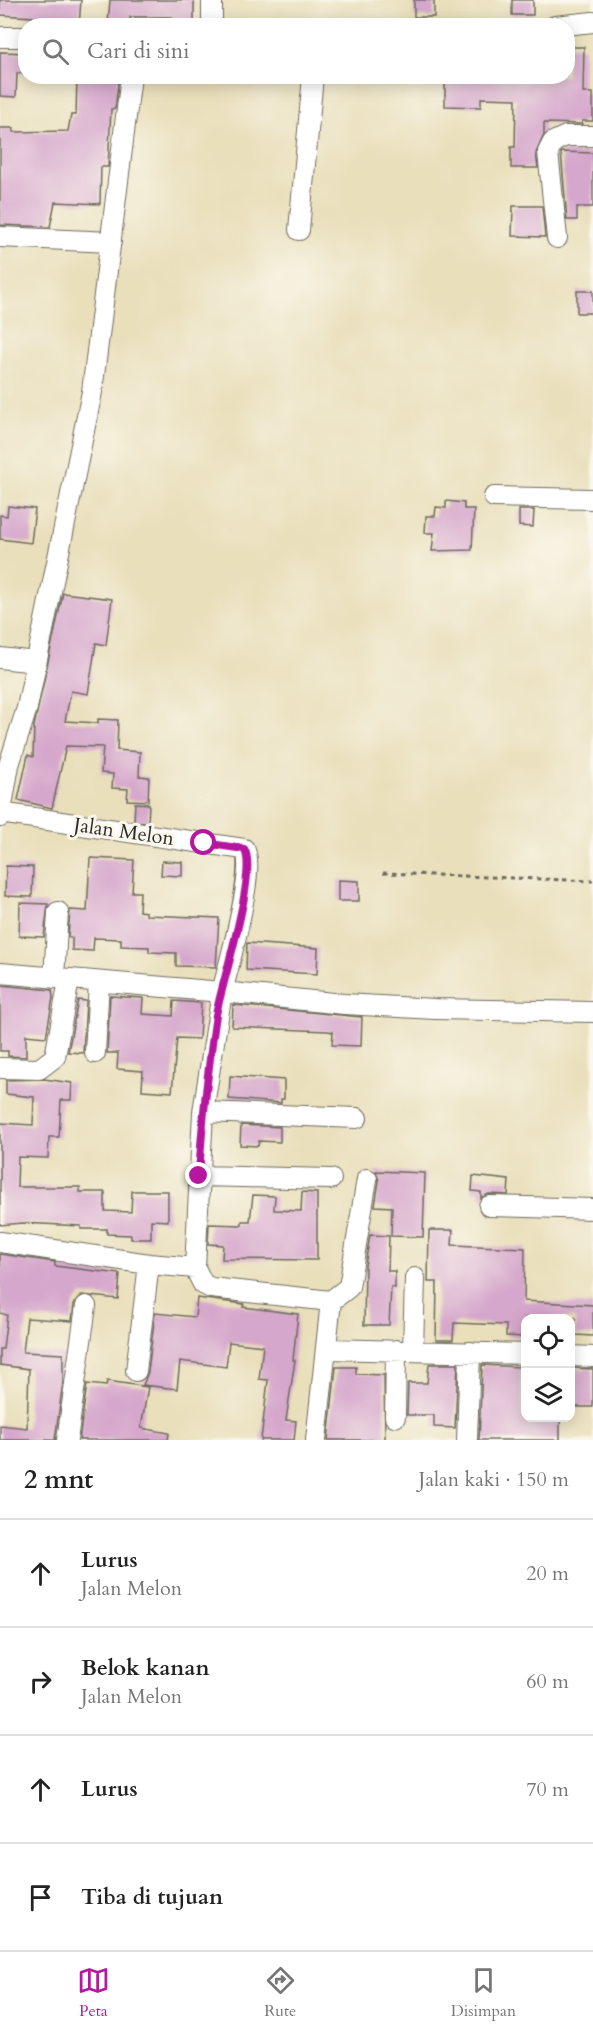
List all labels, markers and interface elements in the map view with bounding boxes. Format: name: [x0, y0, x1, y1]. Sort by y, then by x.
search box: [18, 18, 575, 84]
icon: search: [39, 35, 72, 68]
text: Cari di sini: [87, 36, 190, 66]
street label: Jalan Melon: [69, 811, 176, 852]
route start: [190, 829, 216, 855]
route end: [185, 1162, 211, 1188]
map controls: [521, 1314, 575, 1422]
button: locate: [521, 1314, 575, 1368]
button: layers: [521, 1368, 575, 1422]
text: 2 mnt: [24, 1462, 93, 1497]
text: Jalan kaki · 150 m: [419, 1466, 569, 1493]
text: Lurus: [81, 1545, 138, 1575]
icon: ahead: [24, 1557, 57, 1590]
text: 20 m: [526, 1560, 569, 1587]
text: Jalan Melon: [81, 1575, 182, 1602]
text: Belok kanan: [81, 1653, 210, 1683]
icon: right: [24, 1665, 57, 1698]
text: 60 m: [526, 1668, 569, 1695]
text: Jalan Melon: [81, 1683, 182, 1710]
icon: ahead: [24, 1773, 57, 1806]
text: Lurus: [81, 1774, 138, 1804]
text: 70 m: [526, 1776, 569, 1803]
icon: arrive: [24, 1881, 57, 1914]
text: Tiba di tujuan: [81, 1882, 223, 1912]
tab: Peta: [77, 1964, 110, 2022]
tab: Rute: [264, 1964, 297, 2022]
tab: Disimpan: [451, 1964, 516, 2022]

